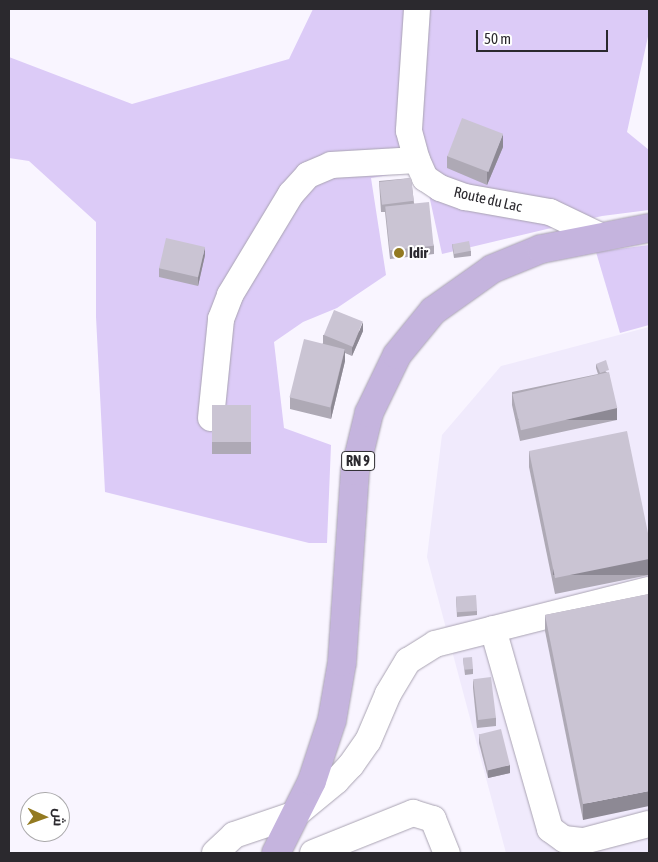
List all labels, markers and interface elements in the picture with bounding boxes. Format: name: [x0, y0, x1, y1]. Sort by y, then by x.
scale bar: [478, 20, 610, 52]
text: 50 m: [484, 30, 511, 47]
street label: Route du Lac: [452, 182, 524, 216]
place label: Idir: [409, 244, 428, 262]
marker: Idir: [393, 247, 405, 259]
road number: RN 9: [340, 450, 376, 472]
north arrow: [20, 792, 70, 842]
text: ش: [51, 808, 67, 827]

